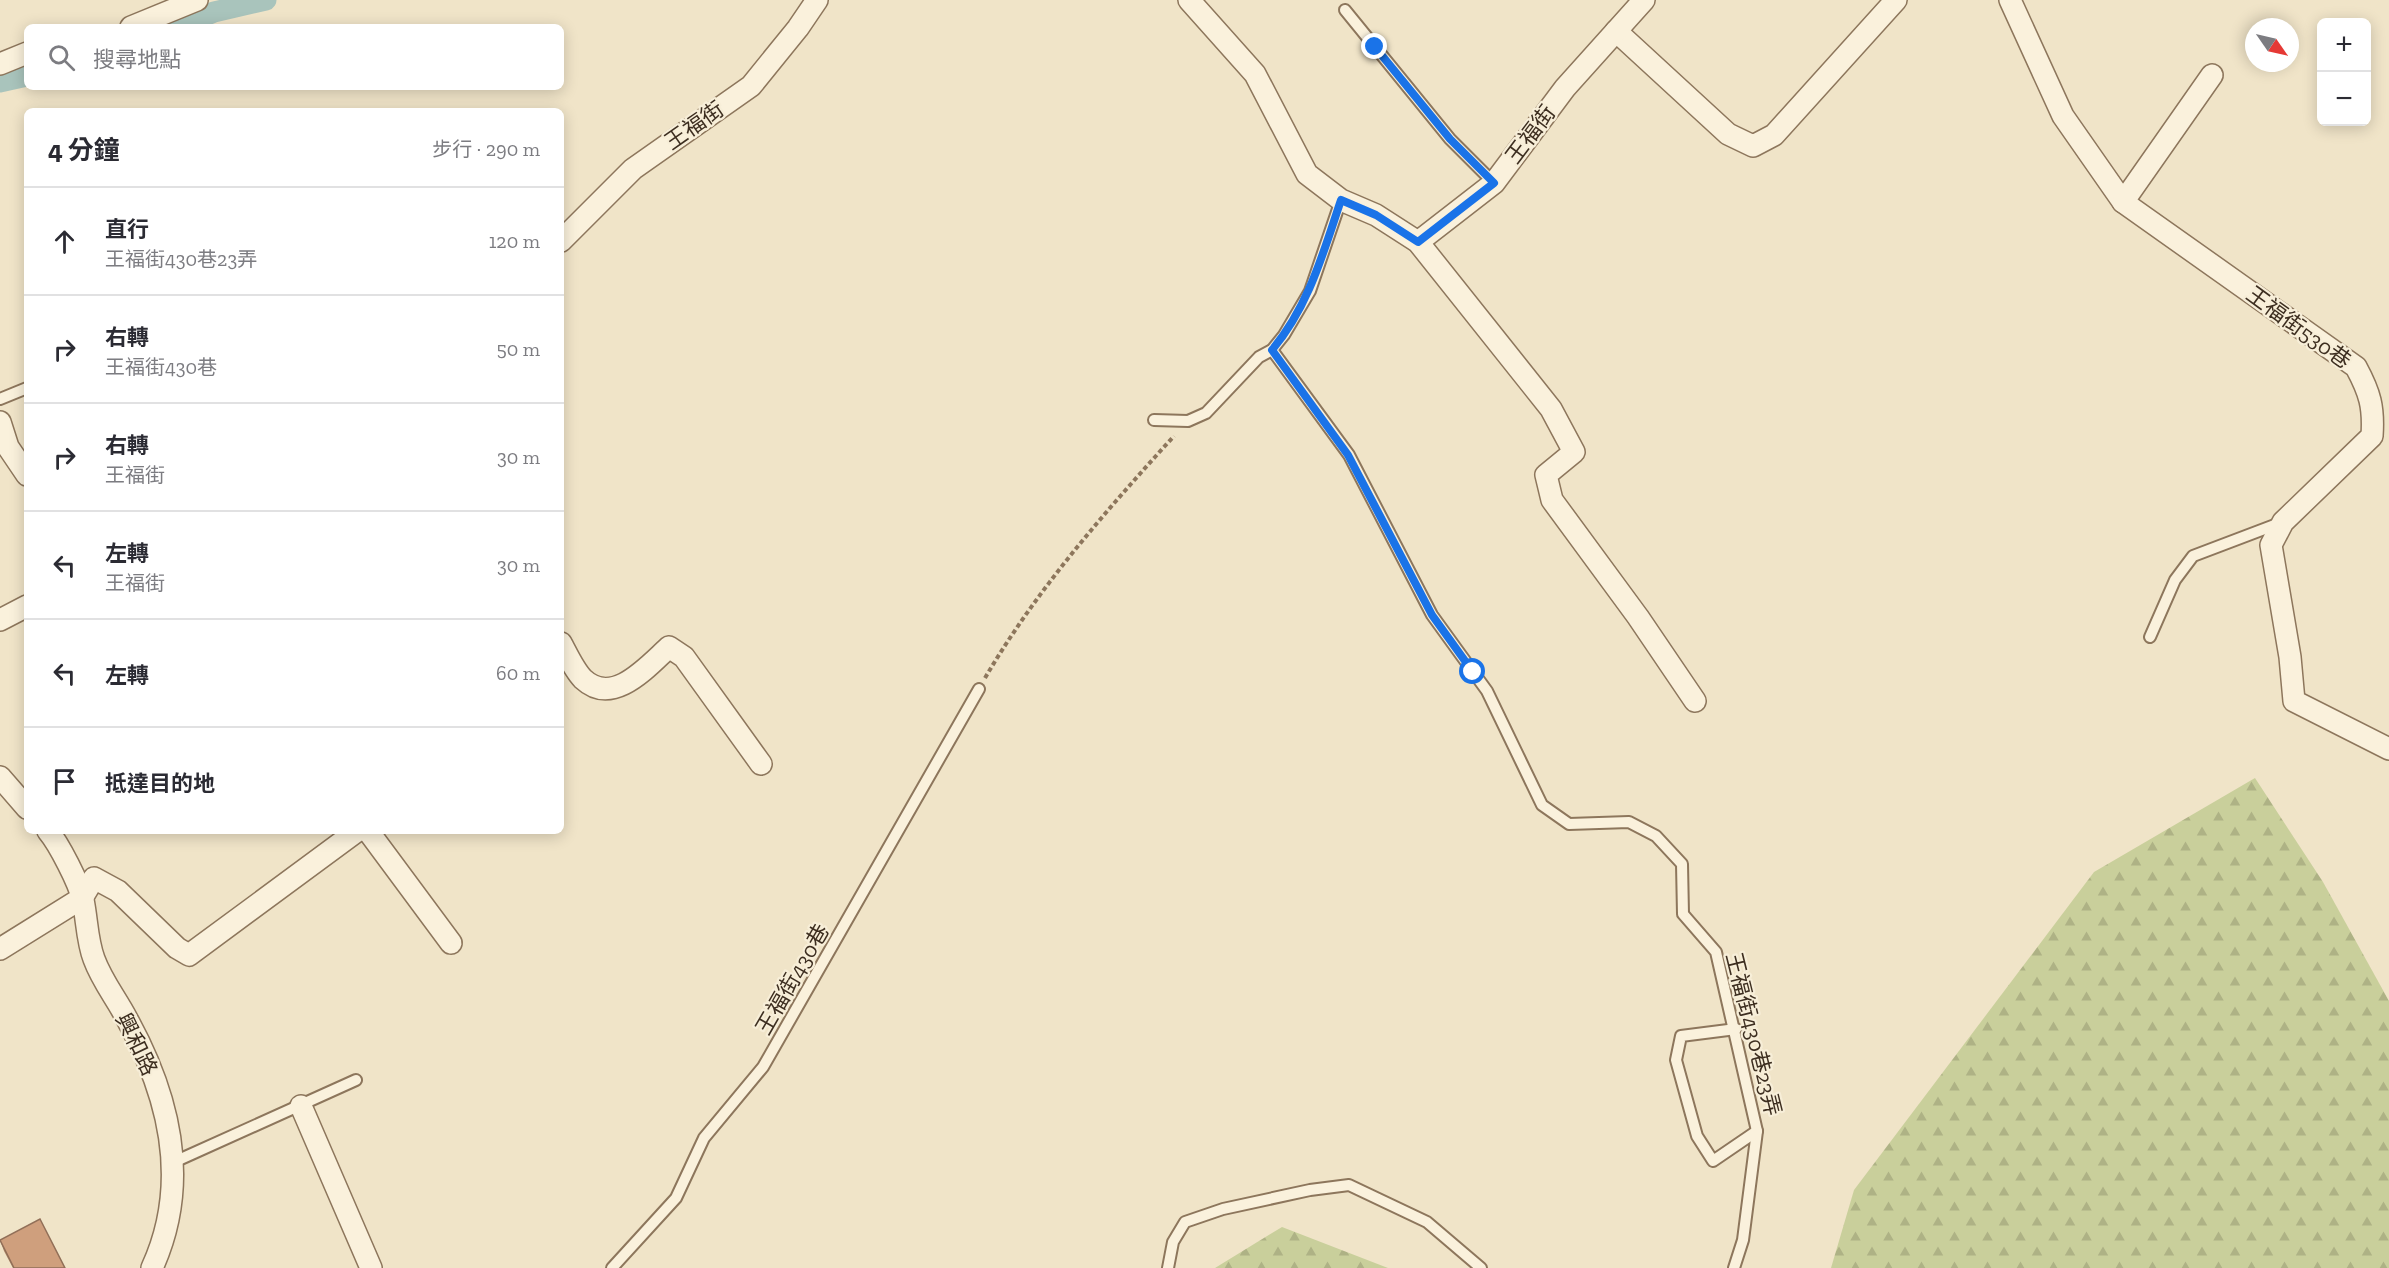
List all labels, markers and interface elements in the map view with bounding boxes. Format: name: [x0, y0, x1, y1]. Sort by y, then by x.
north arrow: [2245, 18, 2299, 72]
map controls: [2317, 18, 2371, 126]
button: +: [2317, 18, 2371, 72]
search box: [24, 24, 564, 90]
route end: [1361, 33, 1387, 59]
icon: search: [45, 41, 78, 74]
text: 搜尋地點: [93, 46, 181, 73]
button: −: [2317, 72, 2371, 126]
street label: 王福街: [660, 95, 729, 155]
street label: 王福街: [1500, 100, 1561, 169]
text: 4 分鐘: [48, 134, 120, 166]
text: 步行 · 290 m: [432, 137, 540, 161]
text: 直行: [105, 216, 149, 243]
icon: ahead: [48, 225, 81, 258]
text: 120 m: [489, 229, 540, 253]
text: 王福街430巷23弄: [105, 247, 257, 271]
street label: 王福街530巷: [2241, 280, 2356, 374]
text: 右轉: [105, 324, 149, 351]
icon: right: [48, 333, 81, 366]
text: 50 m: [496, 337, 540, 361]
text: 王福街430巷: [105, 355, 217, 379]
text: 右轉: [105, 432, 149, 459]
icon: right: [48, 441, 81, 474]
text: 30 m: [497, 445, 540, 469]
text: 王福街: [105, 463, 165, 487]
text: 左轉: [105, 540, 149, 567]
icon: left: [48, 549, 81, 582]
text: 30 m: [497, 553, 540, 577]
text: 王福街: [105, 571, 165, 595]
icon: left: [48, 657, 81, 690]
route start: [1459, 658, 1485, 684]
text: 60 m: [496, 661, 540, 685]
text: 左轉: [105, 662, 149, 689]
icon: arrive: [48, 765, 81, 798]
text: 抵達目的地: [105, 770, 215, 797]
street label: 王福街430巷: [750, 919, 835, 1039]
street label: 王福街430巷23弄: [1720, 950, 1787, 1119]
street label: 興和路: [110, 1009, 163, 1080]

